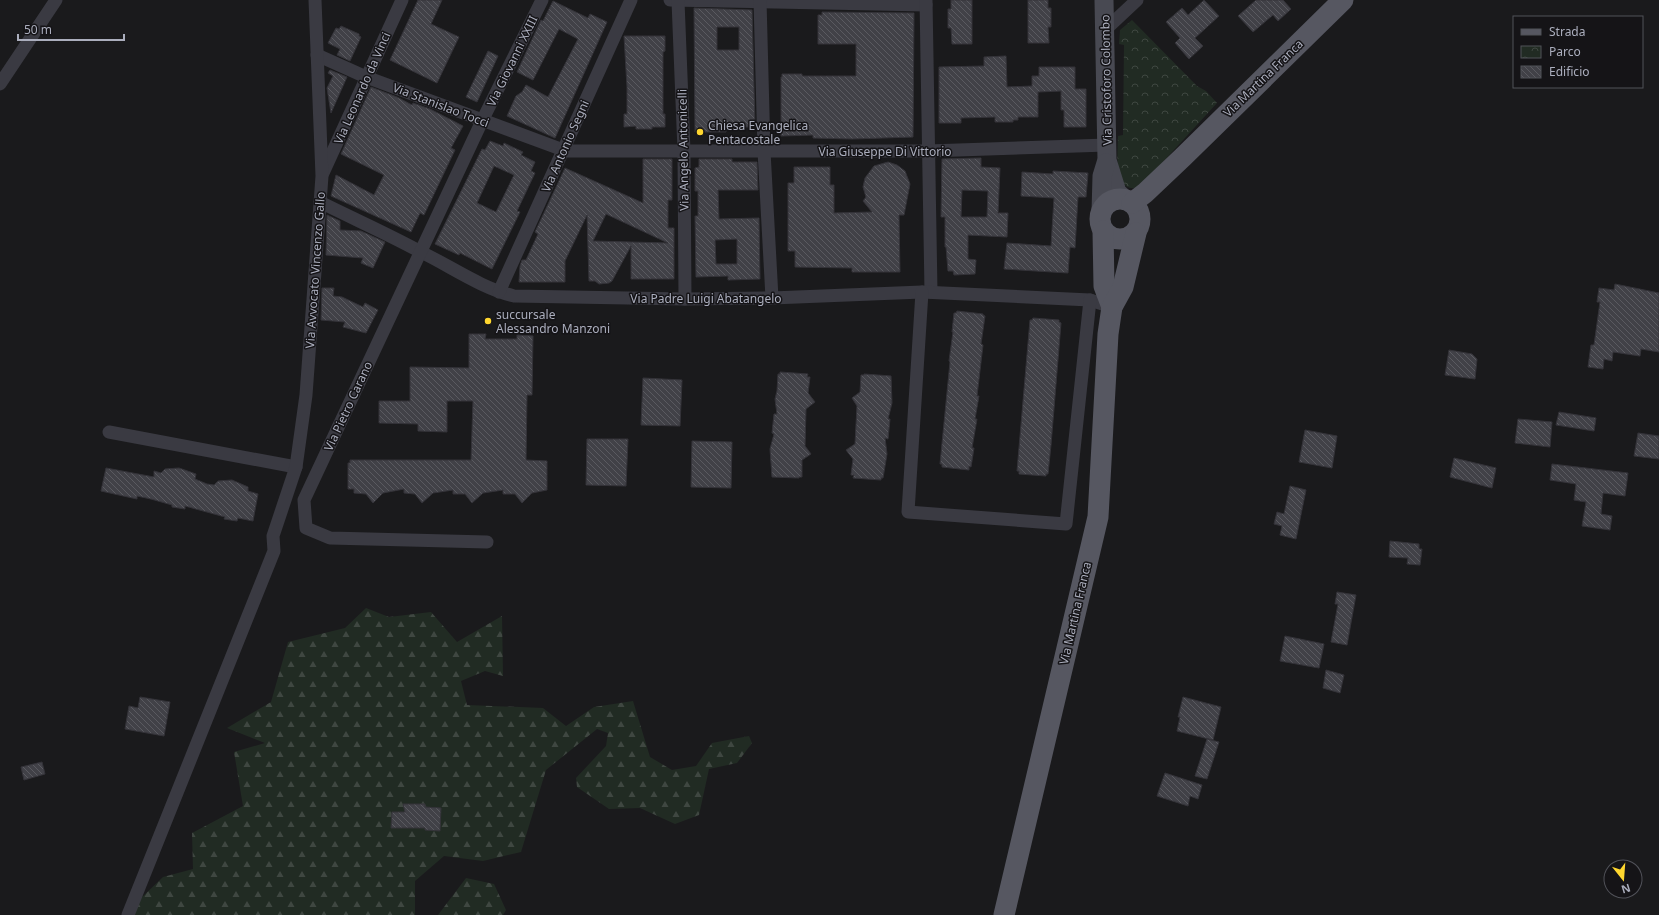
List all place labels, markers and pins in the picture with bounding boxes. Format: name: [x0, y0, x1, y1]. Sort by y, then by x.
place label: Chiesa Evangelica Pentacostale: [708, 117, 808, 148]
marker: Chiesa Evangelica Pentacostale: [695, 127, 705, 137]
place label: succursale Alessandro Manzoni: [496, 306, 610, 337]
marker: succursale Alessandro Manzoni: [483, 316, 493, 326]

